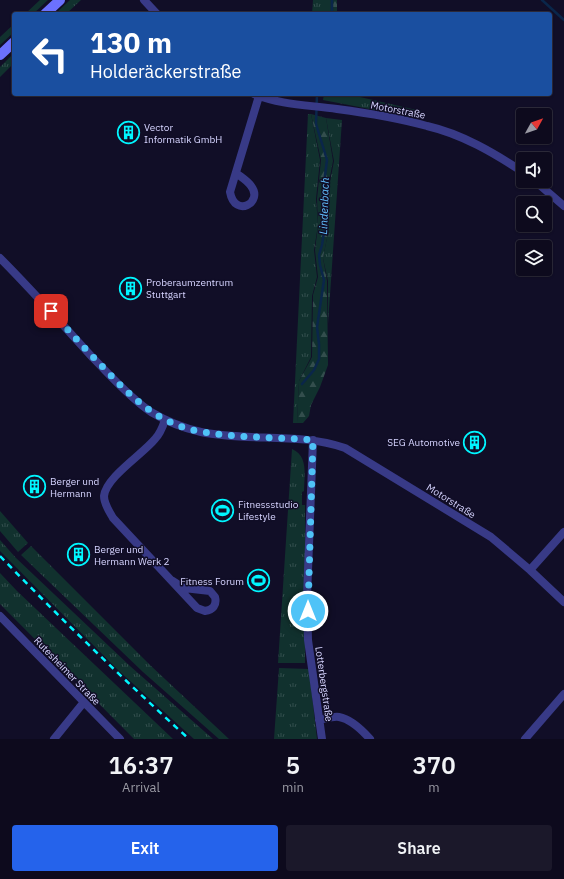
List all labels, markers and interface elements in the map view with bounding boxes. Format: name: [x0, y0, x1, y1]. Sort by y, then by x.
text: 130 m: [90, 24, 172, 61]
icon: left: [24, 28, 76, 80]
text: Holderäckerstraße: [90, 60, 241, 83]
street label: Motorstraße: [369, 98, 427, 122]
north arrow: [516, 108, 552, 144]
map controls: [516, 108, 552, 276]
building icon: Vector Informatik GmbH: [115, 120, 141, 146]
place label: Vector Informatik GmbH: [144, 121, 222, 146]
button: sound: [516, 152, 552, 188]
water label: Lindenbach: [316, 177, 332, 235]
button: search: [516, 196, 552, 232]
button: layers: [516, 240, 552, 276]
building icon: Proberaumzentrum Stuttgart: [118, 275, 144, 301]
place label: Proberaumzentrum Stuttgart: [146, 276, 233, 301]
pin: [34, 294, 68, 328]
icon: arrive: [40, 300, 62, 322]
building icon: SEG Automotive: [462, 429, 488, 455]
place label: SEG Automotive: [387, 436, 461, 449]
building icon: Berger und Hermann: [21, 474, 47, 500]
place label: Berger und Hermann: [50, 475, 99, 500]
street label: Motorstraße: [424, 481, 478, 522]
sports icon: Fitnessstudio Lifestyle: [210, 497, 236, 523]
place label: Fitnessstudio Lifestyle: [238, 498, 299, 523]
building icon: Berger und Hermann Werk 2: [65, 542, 91, 568]
place label: Berger und Hermann Werk 2: [94, 543, 170, 568]
sports icon: Fitness Forum: [246, 568, 272, 594]
place label: Fitness Forum: [180, 575, 244, 588]
position arrow: [287, 590, 329, 632]
street label: Rutesheimer Straße: [31, 634, 103, 708]
street label: Lotterbergstraße: [312, 646, 336, 723]
text: 16:37: [108, 749, 174, 781]
text: 5: [286, 749, 300, 781]
text: 370: [412, 749, 456, 781]
text: Arrival: [122, 779, 160, 796]
text: min: [282, 779, 304, 796]
text: m: [428, 779, 440, 796]
button: Exit: [12, 825, 278, 871]
button: Share: [286, 825, 552, 871]

